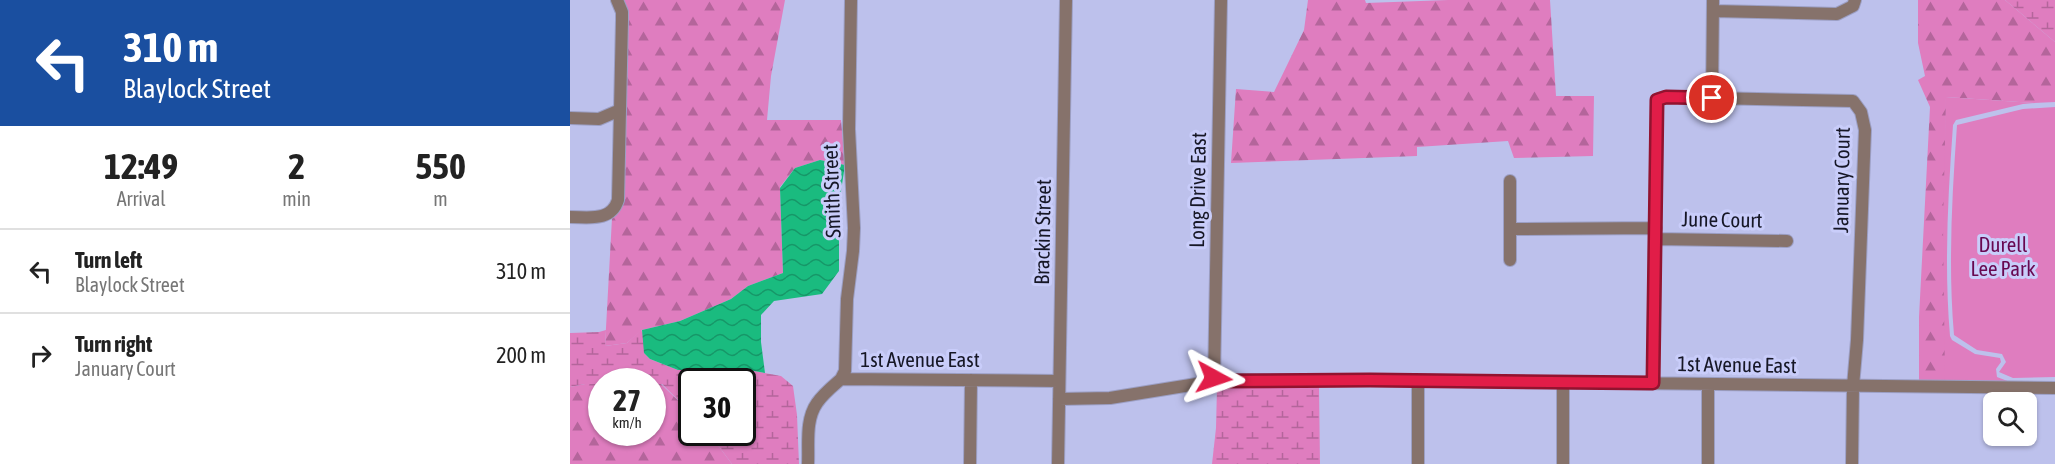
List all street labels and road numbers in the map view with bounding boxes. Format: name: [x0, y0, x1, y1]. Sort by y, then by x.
street label: January Court: [1828, 127, 1854, 233]
street label: Long Drive East: [1184, 132, 1210, 248]
street label: Smith Street: [817, 144, 845, 238]
street label: Brackin Street: [1029, 179, 1055, 285]
street label: June Court: [1681, 206, 1763, 232]
street label: 1st Avenue East: [860, 347, 980, 371]
street label: 1st Avenue East: [1677, 351, 1797, 377]

